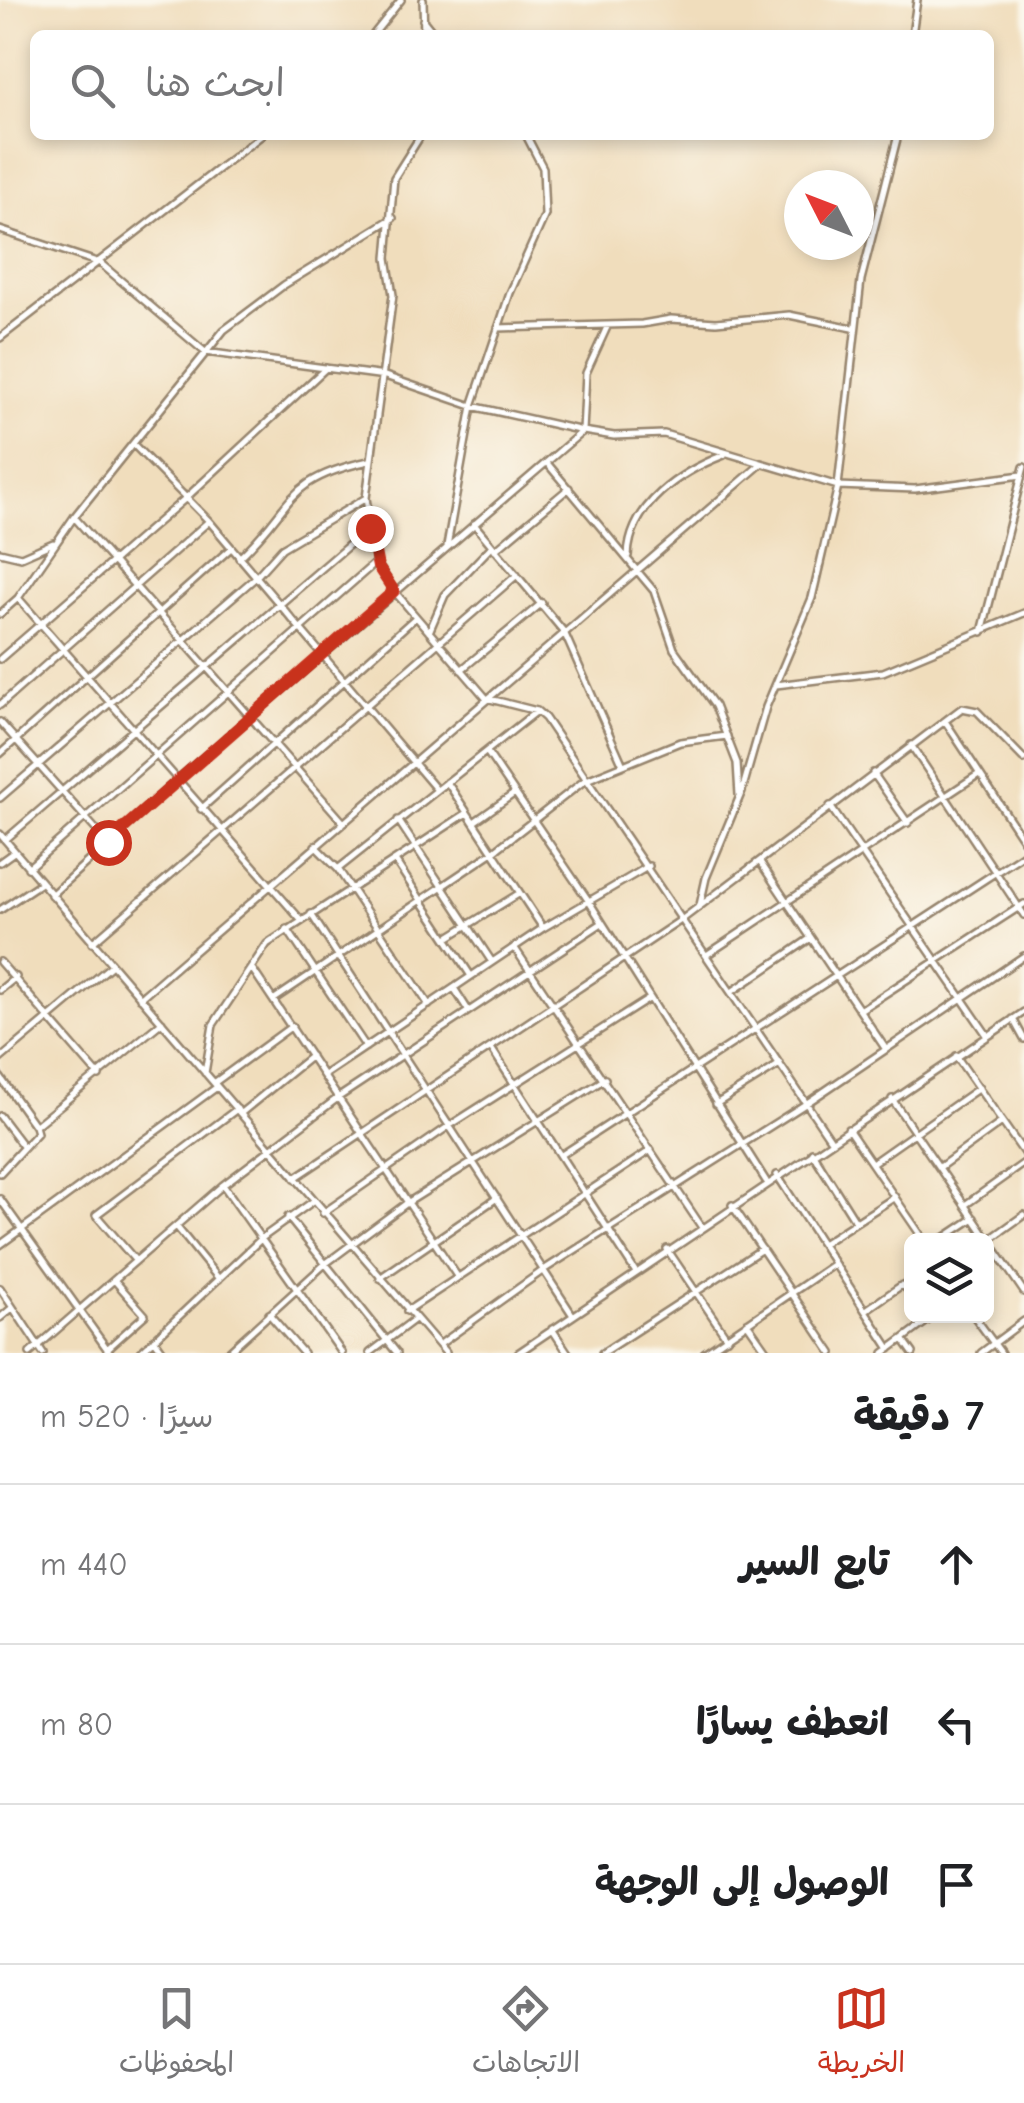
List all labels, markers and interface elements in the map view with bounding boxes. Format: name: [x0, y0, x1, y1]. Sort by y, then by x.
search box: [30, 30, 994, 140]
icon: search: [65, 58, 120, 113]
text: ابحث هنا: [145, 62, 285, 106]
north arrow: [784, 170, 874, 260]
route end: [348, 506, 394, 552]
route start: [86, 820, 132, 866]
map controls: [904, 1233, 994, 1323]
button: layers: [904, 1233, 994, 1323]
text: 7 دقيقة: [853, 1392, 984, 1441]
text: سيرًا · 520 m: [40, 1398, 213, 1435]
icon: ahead: [929, 1537, 984, 1592]
text: تابع السير: [740, 1541, 889, 1585]
text: 440 m: [40, 1546, 128, 1583]
icon: left: [929, 1697, 984, 1752]
text: انعطف يسارًا: [696, 1701, 889, 1745]
text: 80 m: [40, 1706, 113, 1743]
icon: arrive: [929, 1857, 984, 1912]
text: الوصول إلى الوجهة: [595, 1861, 889, 1905]
tab: المحفوظات: [119, 1981, 234, 2087]
tab: الاتجاهات: [472, 1981, 580, 2087]
tab: الخريطة: [818, 1981, 905, 2087]

